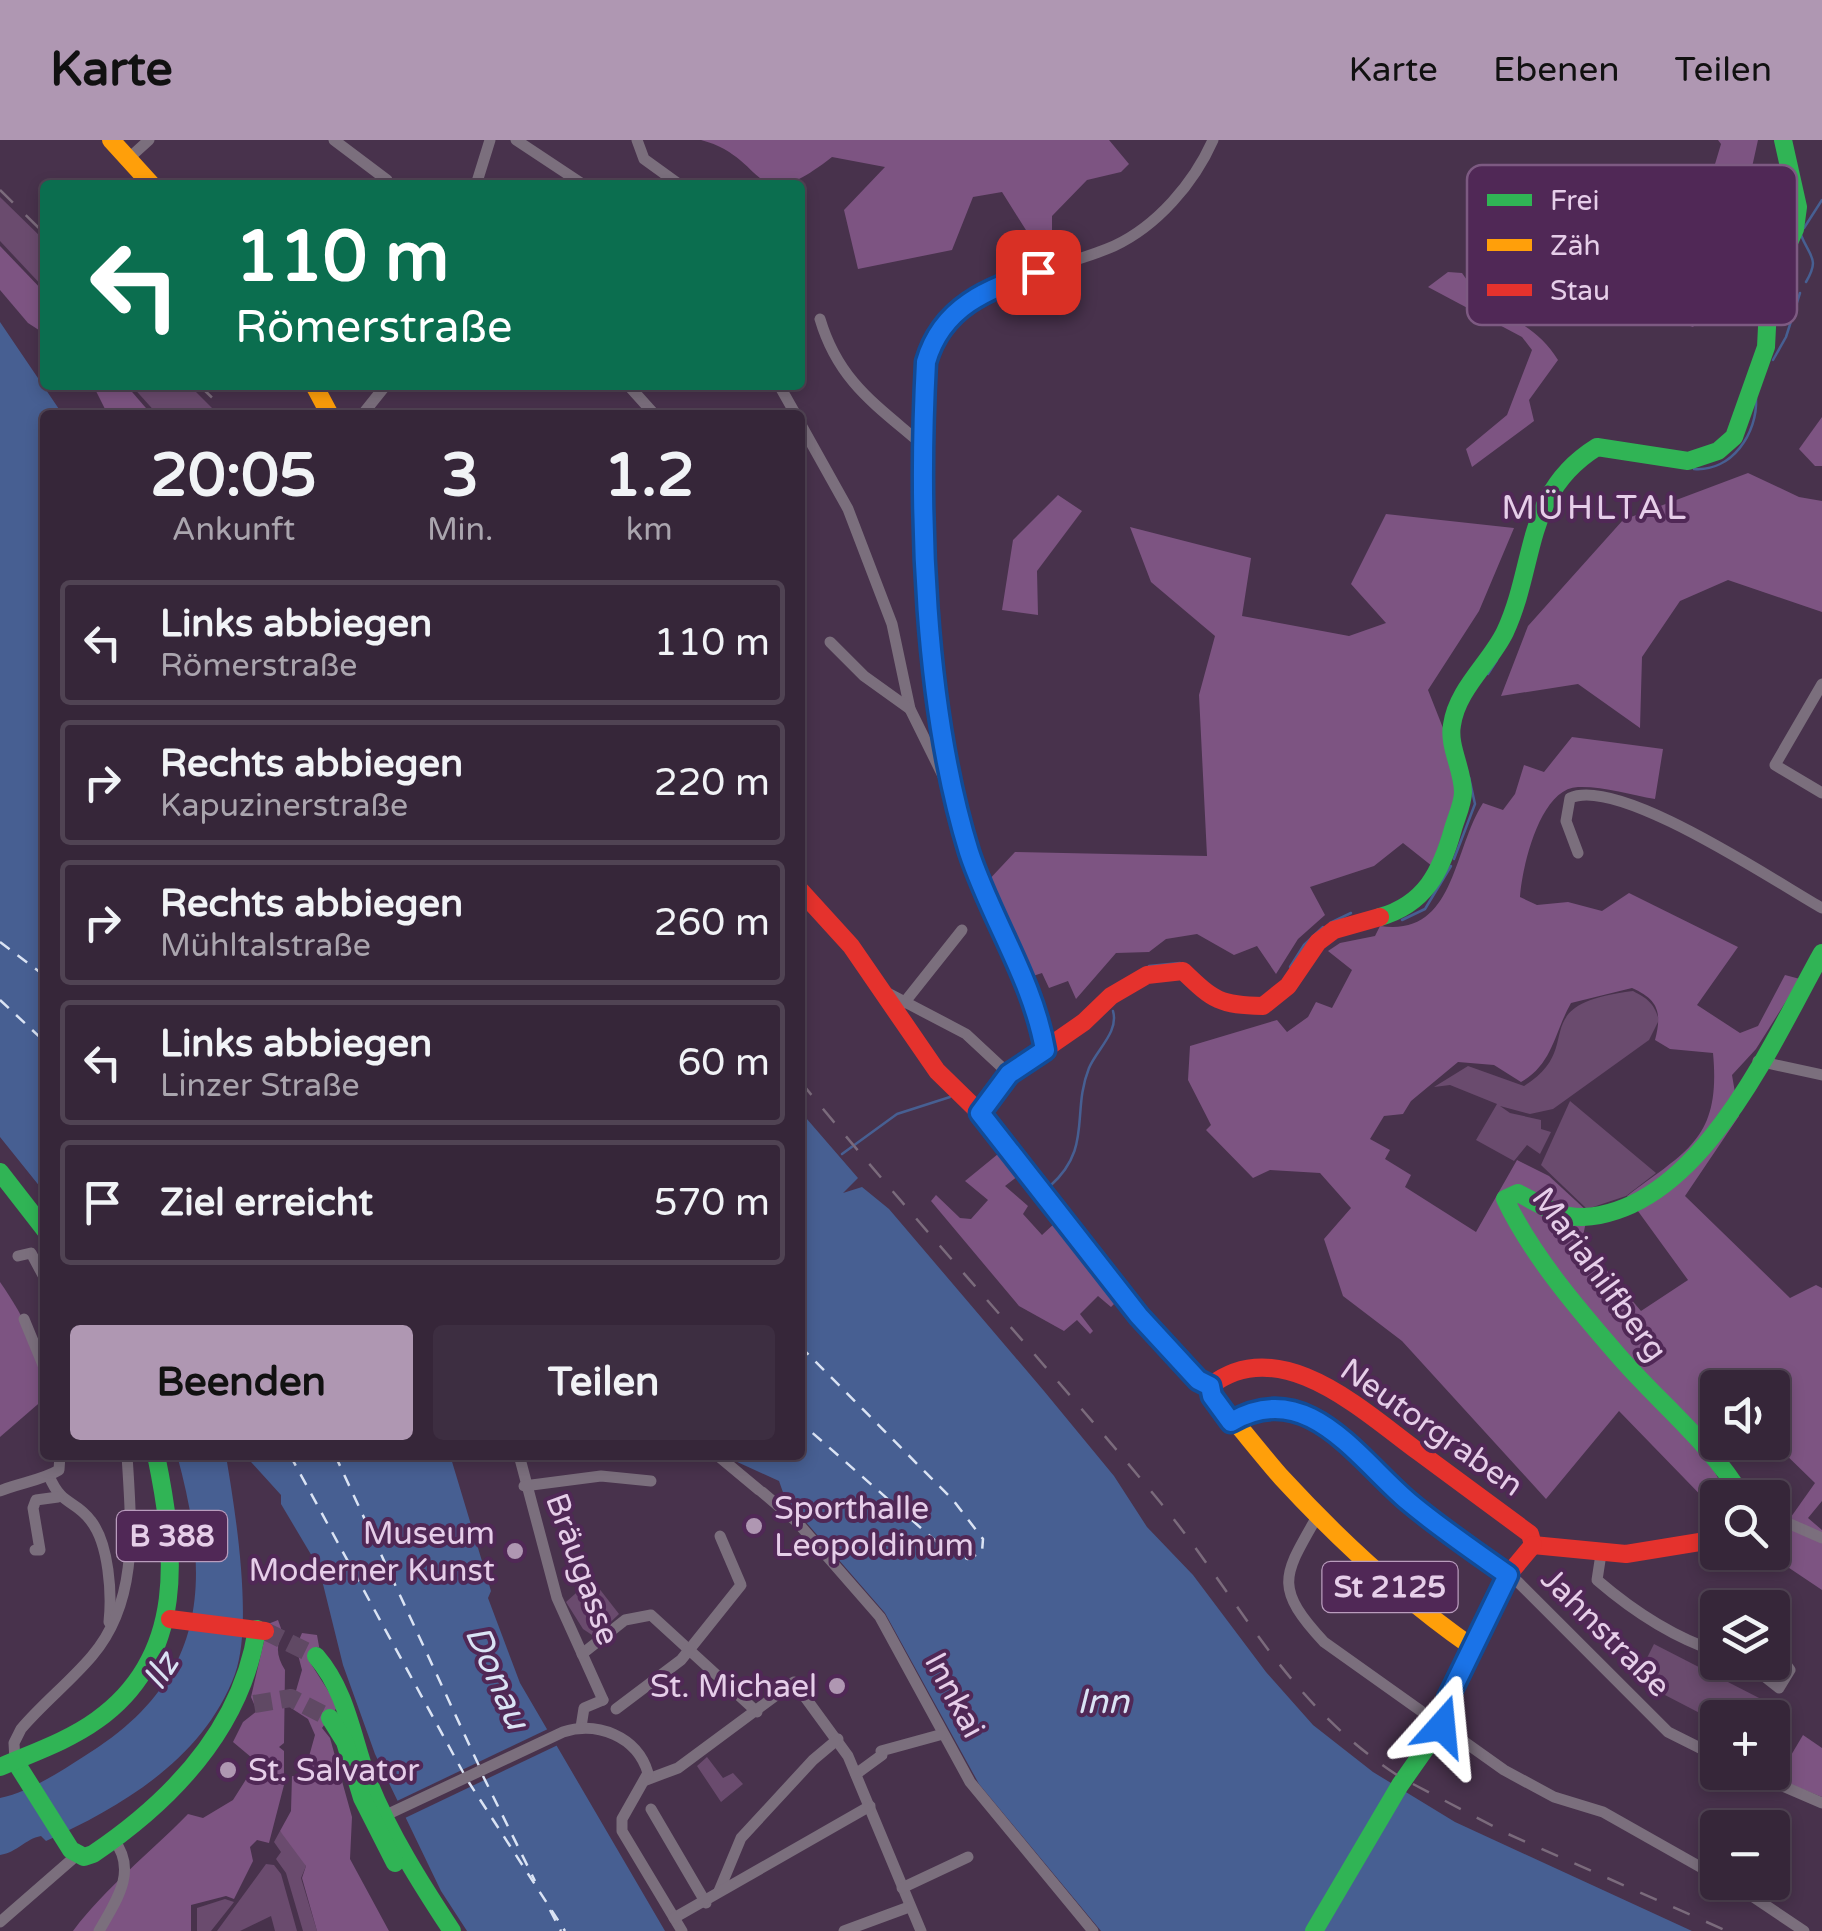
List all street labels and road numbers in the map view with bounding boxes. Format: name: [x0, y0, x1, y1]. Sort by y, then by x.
street label: Mariahilfberg: [1524, 1180, 1675, 1369]
street label: Neutorgraben: [1333, 1351, 1530, 1505]
street label: Bräugasse: [537, 1488, 627, 1650]
road number: B 388: [117, 1511, 227, 1561]
street label: Jahnstraße: [1533, 1560, 1678, 1705]
road number: St 2125: [1322, 1562, 1458, 1612]
street label: Innkai: [916, 1646, 992, 1745]

